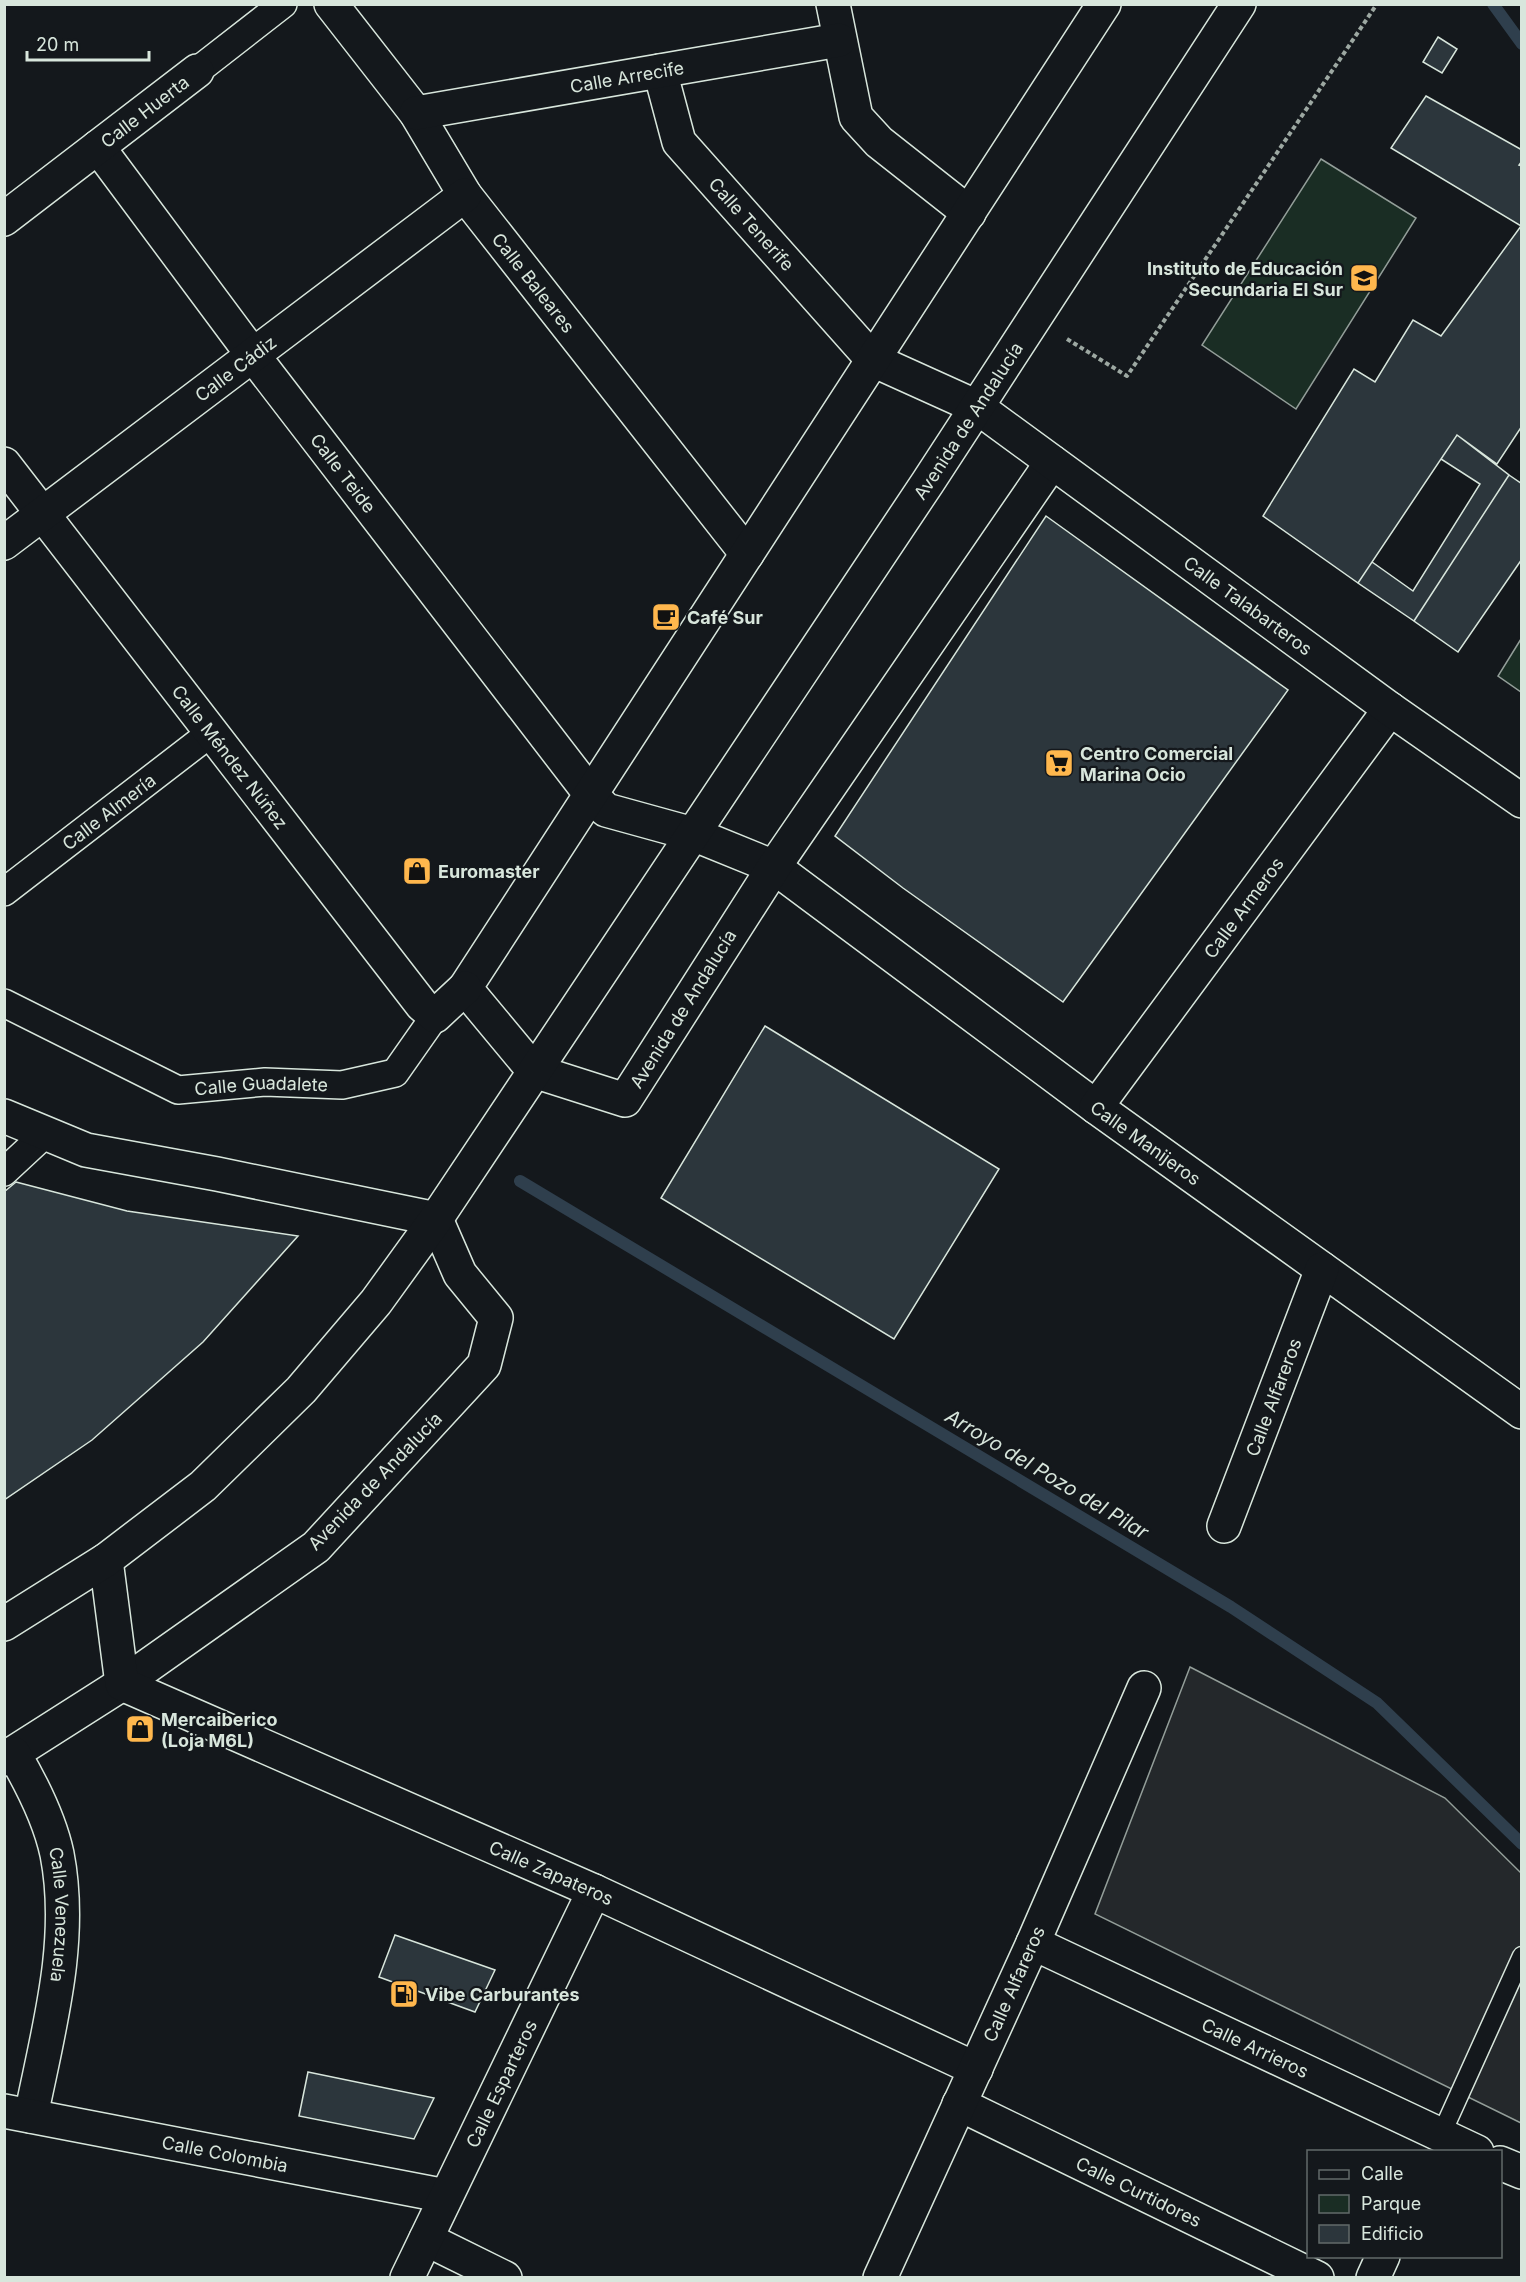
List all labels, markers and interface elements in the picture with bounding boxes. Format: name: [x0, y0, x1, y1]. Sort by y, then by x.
scale bar: [27, 24, 148, 62]
text: 20 m: [36, 34, 79, 55]
street label: Calle Arrecife: [568, 56, 685, 97]
street label: Calle Huerta: [96, 71, 193, 152]
street label: Calle Tenerife: [705, 173, 799, 275]
street label: Calle Baleares: [488, 228, 579, 337]
place label: Instituto de Educación Secundaria El Sur: [1147, 258, 1343, 300]
school or university icon: Instituto de Educación Secundaria El Sur: [1348, 262, 1380, 294]
street label: Calle Cádiz: [191, 331, 280, 406]
street label: Avenida de Andalucía: [909, 338, 1027, 503]
street label: Calle Teide: [306, 429, 380, 517]
street label: Calle Talabarteros: [1180, 551, 1317, 659]
cafe icon: Café Sur: [650, 601, 682, 633]
place label: Café Sur: [687, 607, 763, 628]
street label: Calle Méndez Núñez: [168, 681, 292, 833]
place label: Centro Comercial Marina Ocio: [1080, 743, 1233, 785]
supermarket icon: Centro Comercial Marina Ocio: [1043, 747, 1075, 779]
street label: Calle Almería: [58, 769, 159, 854]
street label: Calle Armeros: [1199, 853, 1287, 962]
shop icon: Euromaster: [401, 855, 433, 887]
place label: Euromaster: [438, 861, 540, 882]
street label: Avenida de Andalucía: [626, 926, 740, 1092]
street label: Calle Guadalete: [193, 1071, 328, 1099]
street label: Calle Manijeros: [1087, 1096, 1205, 1189]
street label: Calle Alfareros: [1241, 1335, 1305, 1459]
water label: Arroyo del Pozo del Pilar: [940, 1403, 1153, 1544]
street label: Avenida de Andalucía: [304, 1408, 446, 1554]
place label: Mercaiberico (Loja M6L): [161, 1709, 278, 1751]
shop icon: Mercaiberico (Loja M6L): [124, 1713, 156, 1745]
street label: Calle Zapateros: [486, 1836, 617, 1909]
street label: Calle Venezuela: [45, 1845, 73, 1984]
street label: Calle Alfareros: [979, 1923, 1049, 2045]
fuel station icon: Vibe Carburantes: [388, 1978, 420, 2010]
place label: Vibe Carburantes: [425, 1984, 580, 2005]
street label: Calle Arrieros: [1198, 2013, 1312, 2082]
street label: Calle Esparteros: [461, 2016, 541, 2151]
street label: Calle Colombia: [160, 2131, 290, 2176]
legend: [1307, 2150, 1502, 2258]
street label: Calle Curtidores: [1073, 2152, 1205, 2231]
text: Calle: [1361, 2163, 1403, 2184]
text: Parque: [1361, 2193, 1421, 2214]
text: Edificio: [1361, 2223, 1424, 2244]

